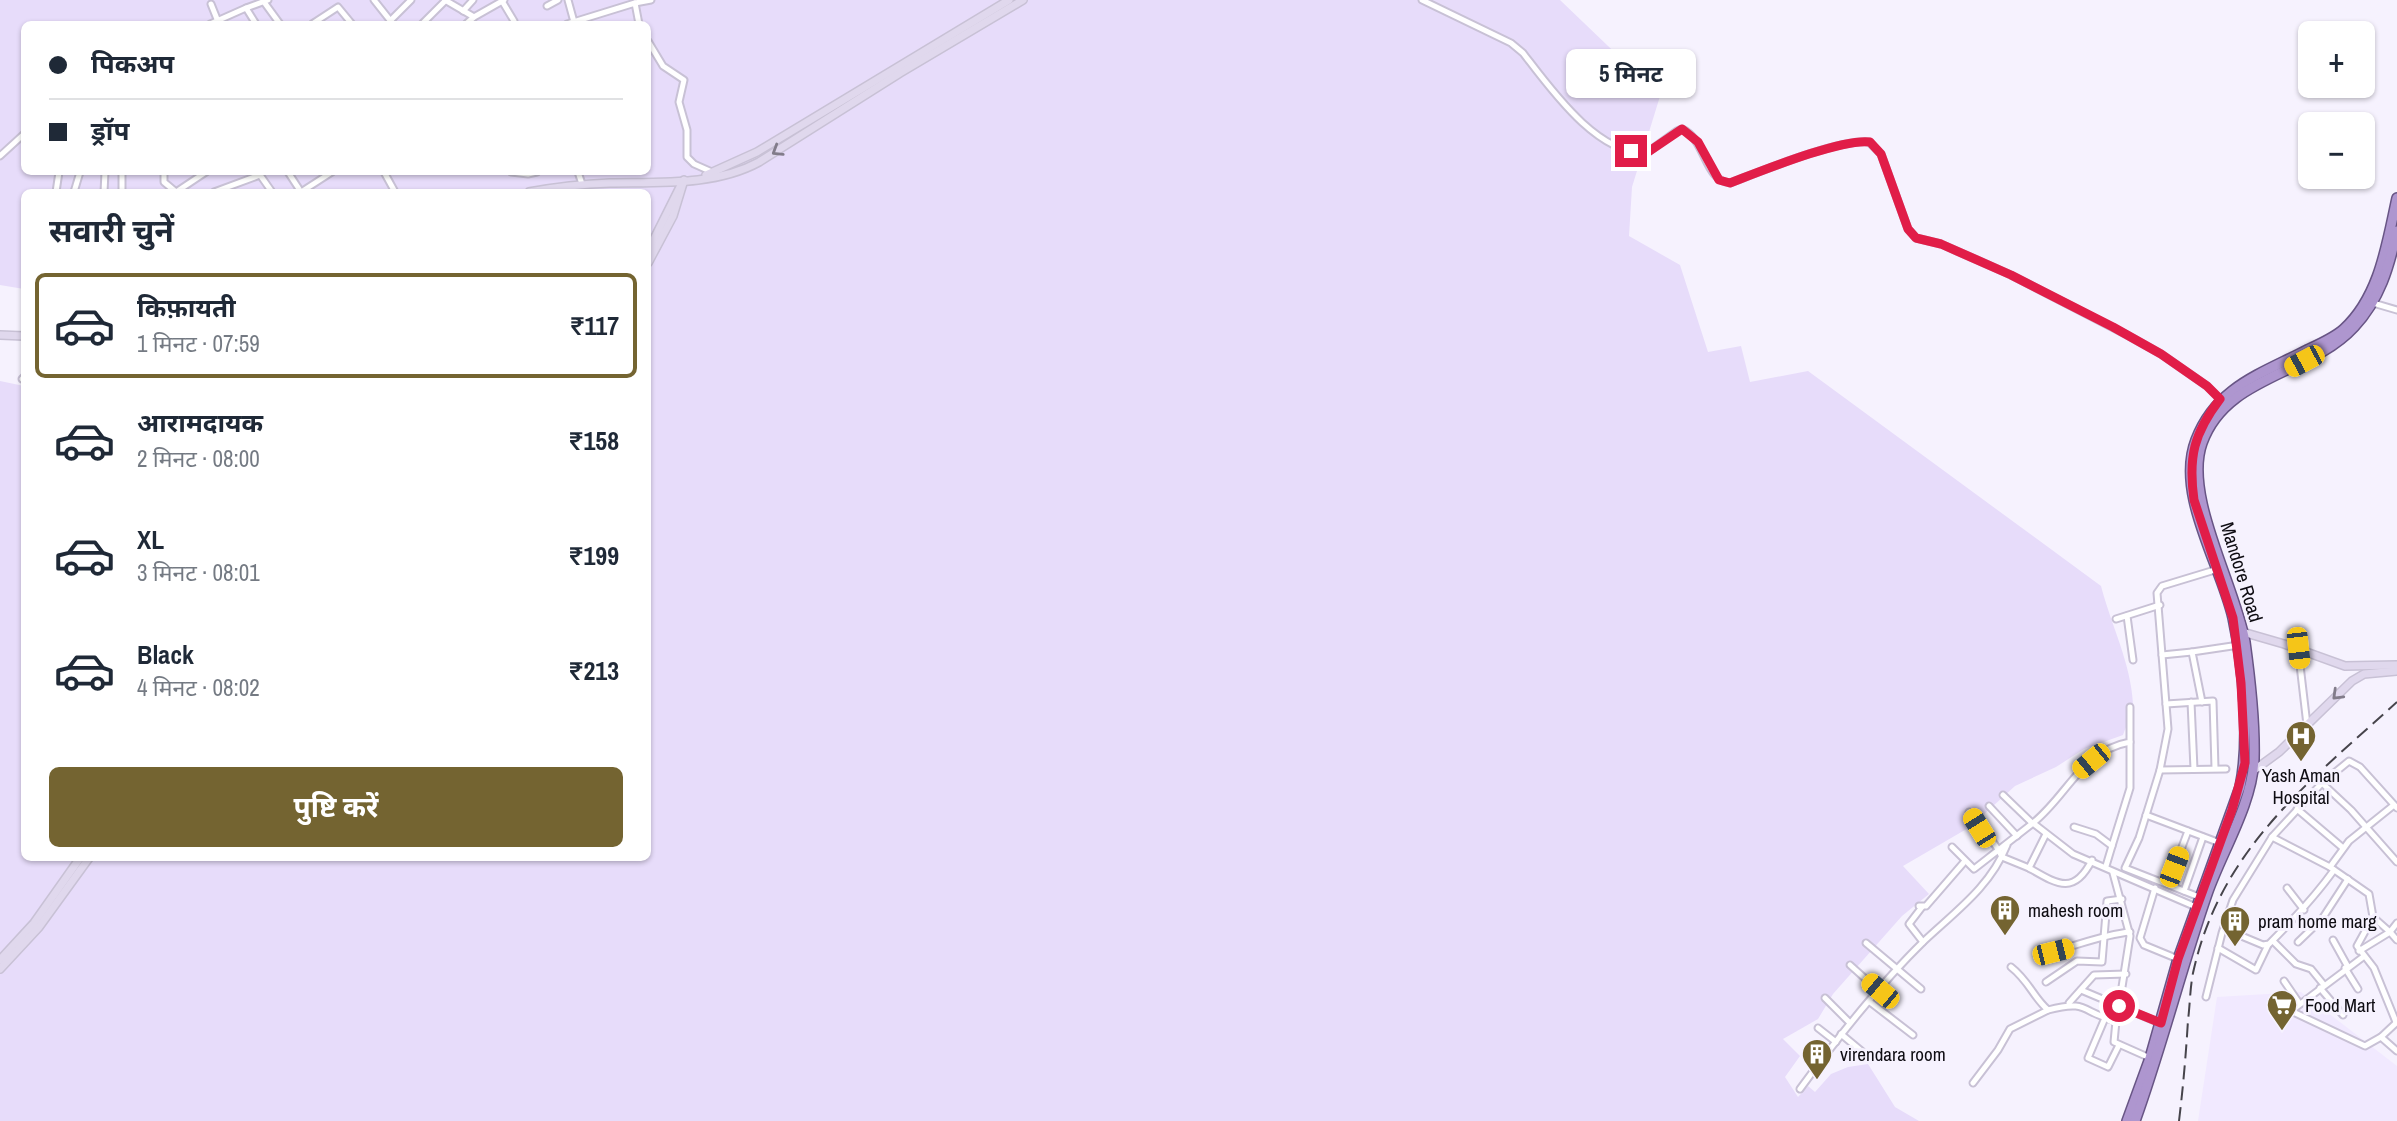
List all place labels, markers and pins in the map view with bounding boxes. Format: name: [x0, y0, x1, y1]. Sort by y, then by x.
hospital icon: Yash Aman Hospital: [2284, 719, 2318, 763]
place label: Yash Aman Hospital: [2262, 762, 2340, 810]
building icon: mahesh room: [1988, 893, 2022, 937]
place label: mahesh room: [2028, 897, 2123, 923]
building icon: pram home marg: [2218, 904, 2252, 948]
place label: pram home marg: [2258, 908, 2377, 934]
supermarket icon: Food Mart: [2265, 988, 2299, 1032]
place label: Food Mart: [2305, 992, 2376, 1018]
building icon: virendara room: [1800, 1037, 1834, 1081]
place label: virendara room: [1840, 1041, 1946, 1067]

